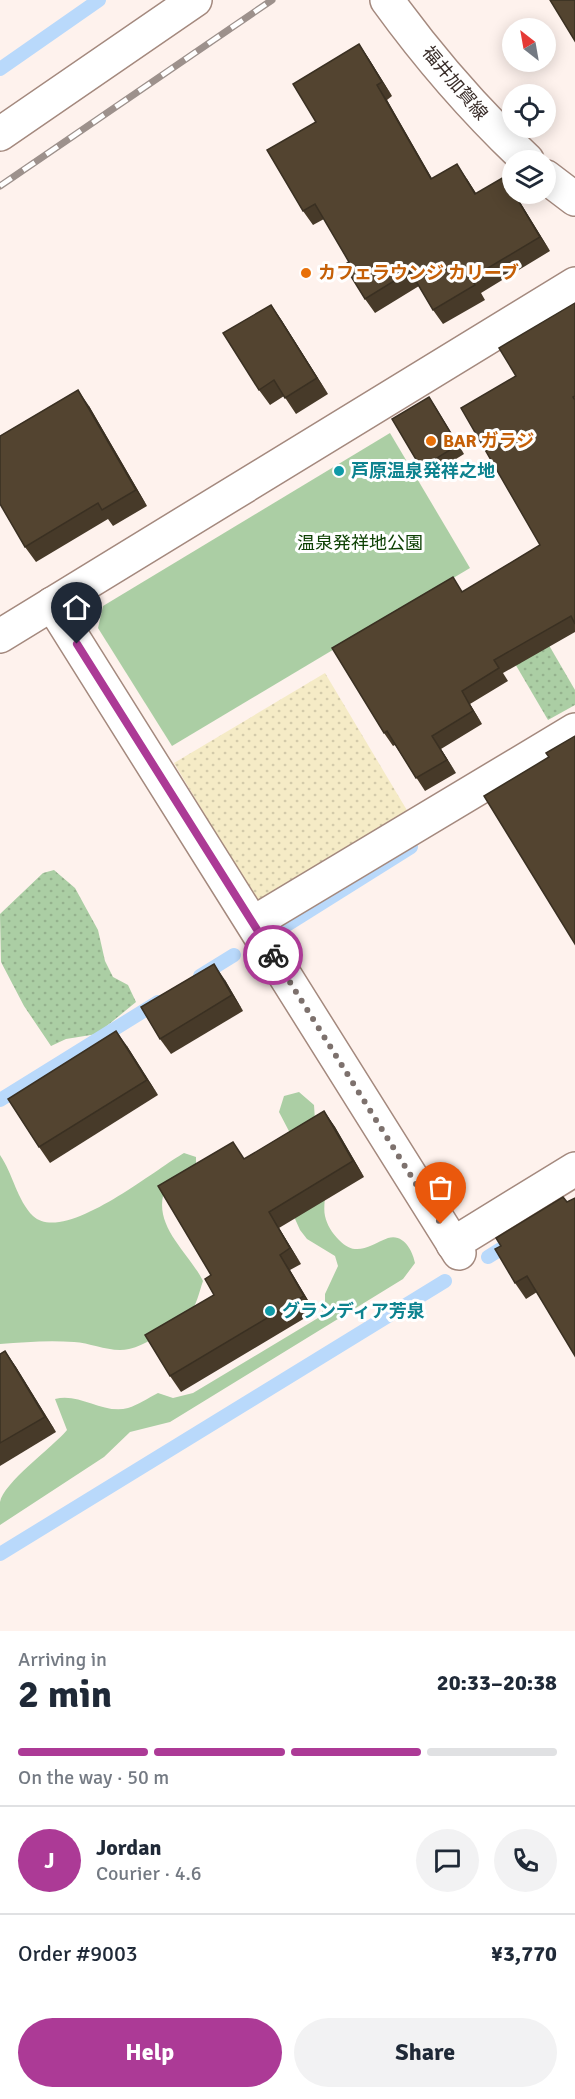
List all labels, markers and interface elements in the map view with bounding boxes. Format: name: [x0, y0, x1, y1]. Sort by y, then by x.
north arrow: [502, 18, 556, 72]
map controls: [502, 18, 556, 204]
street label: 福井加賀線: [418, 41, 492, 125]
button: locate: [502, 84, 556, 138]
button: layers: [502, 150, 556, 204]
place label: カフェラウンジ カリーブ: [318, 262, 519, 284]
marker: カフェラウンジ カリーブ: [299, 266, 313, 280]
place label: BAR ガラジ: [443, 430, 534, 452]
marker: BAR ガラジ: [424, 434, 438, 448]
place label: 芦原温泉発祥之地: [351, 460, 495, 482]
marker: 芦原温泉発祥之地: [332, 464, 346, 478]
park label: 温泉発祥地公園: [297, 532, 423, 554]
pin: [51, 582, 102, 644]
icon: home: [60, 591, 93, 624]
courier: [243, 925, 303, 985]
icon: bike: [257, 939, 290, 972]
pin: [415, 1162, 466, 1224]
icon: bag: [424, 1171, 457, 1204]
place label: グランディア芳泉: [282, 1300, 425, 1322]
marker: グランディア芳泉: [263, 1304, 277, 1318]
text: Arriving in: [18, 1647, 107, 1672]
text: 20:33–20:38: [437, 1669, 557, 1696]
text: 2 min: [18, 1670, 112, 1718]
text: On the way · 50 m: [18, 1765, 169, 1790]
button: chat: [416, 1829, 479, 1892]
button: phone: [494, 1829, 557, 1892]
text: Jordan: [96, 1834, 162, 1861]
text: J: [44, 1847, 55, 1874]
text: Courier · 4.6: [96, 1861, 202, 1886]
text: Order #9003: [18, 1940, 138, 1967]
text: ¥3,770: [491, 1940, 557, 1967]
button: Help: [18, 2018, 282, 2087]
button: Share: [294, 2018, 557, 2087]

